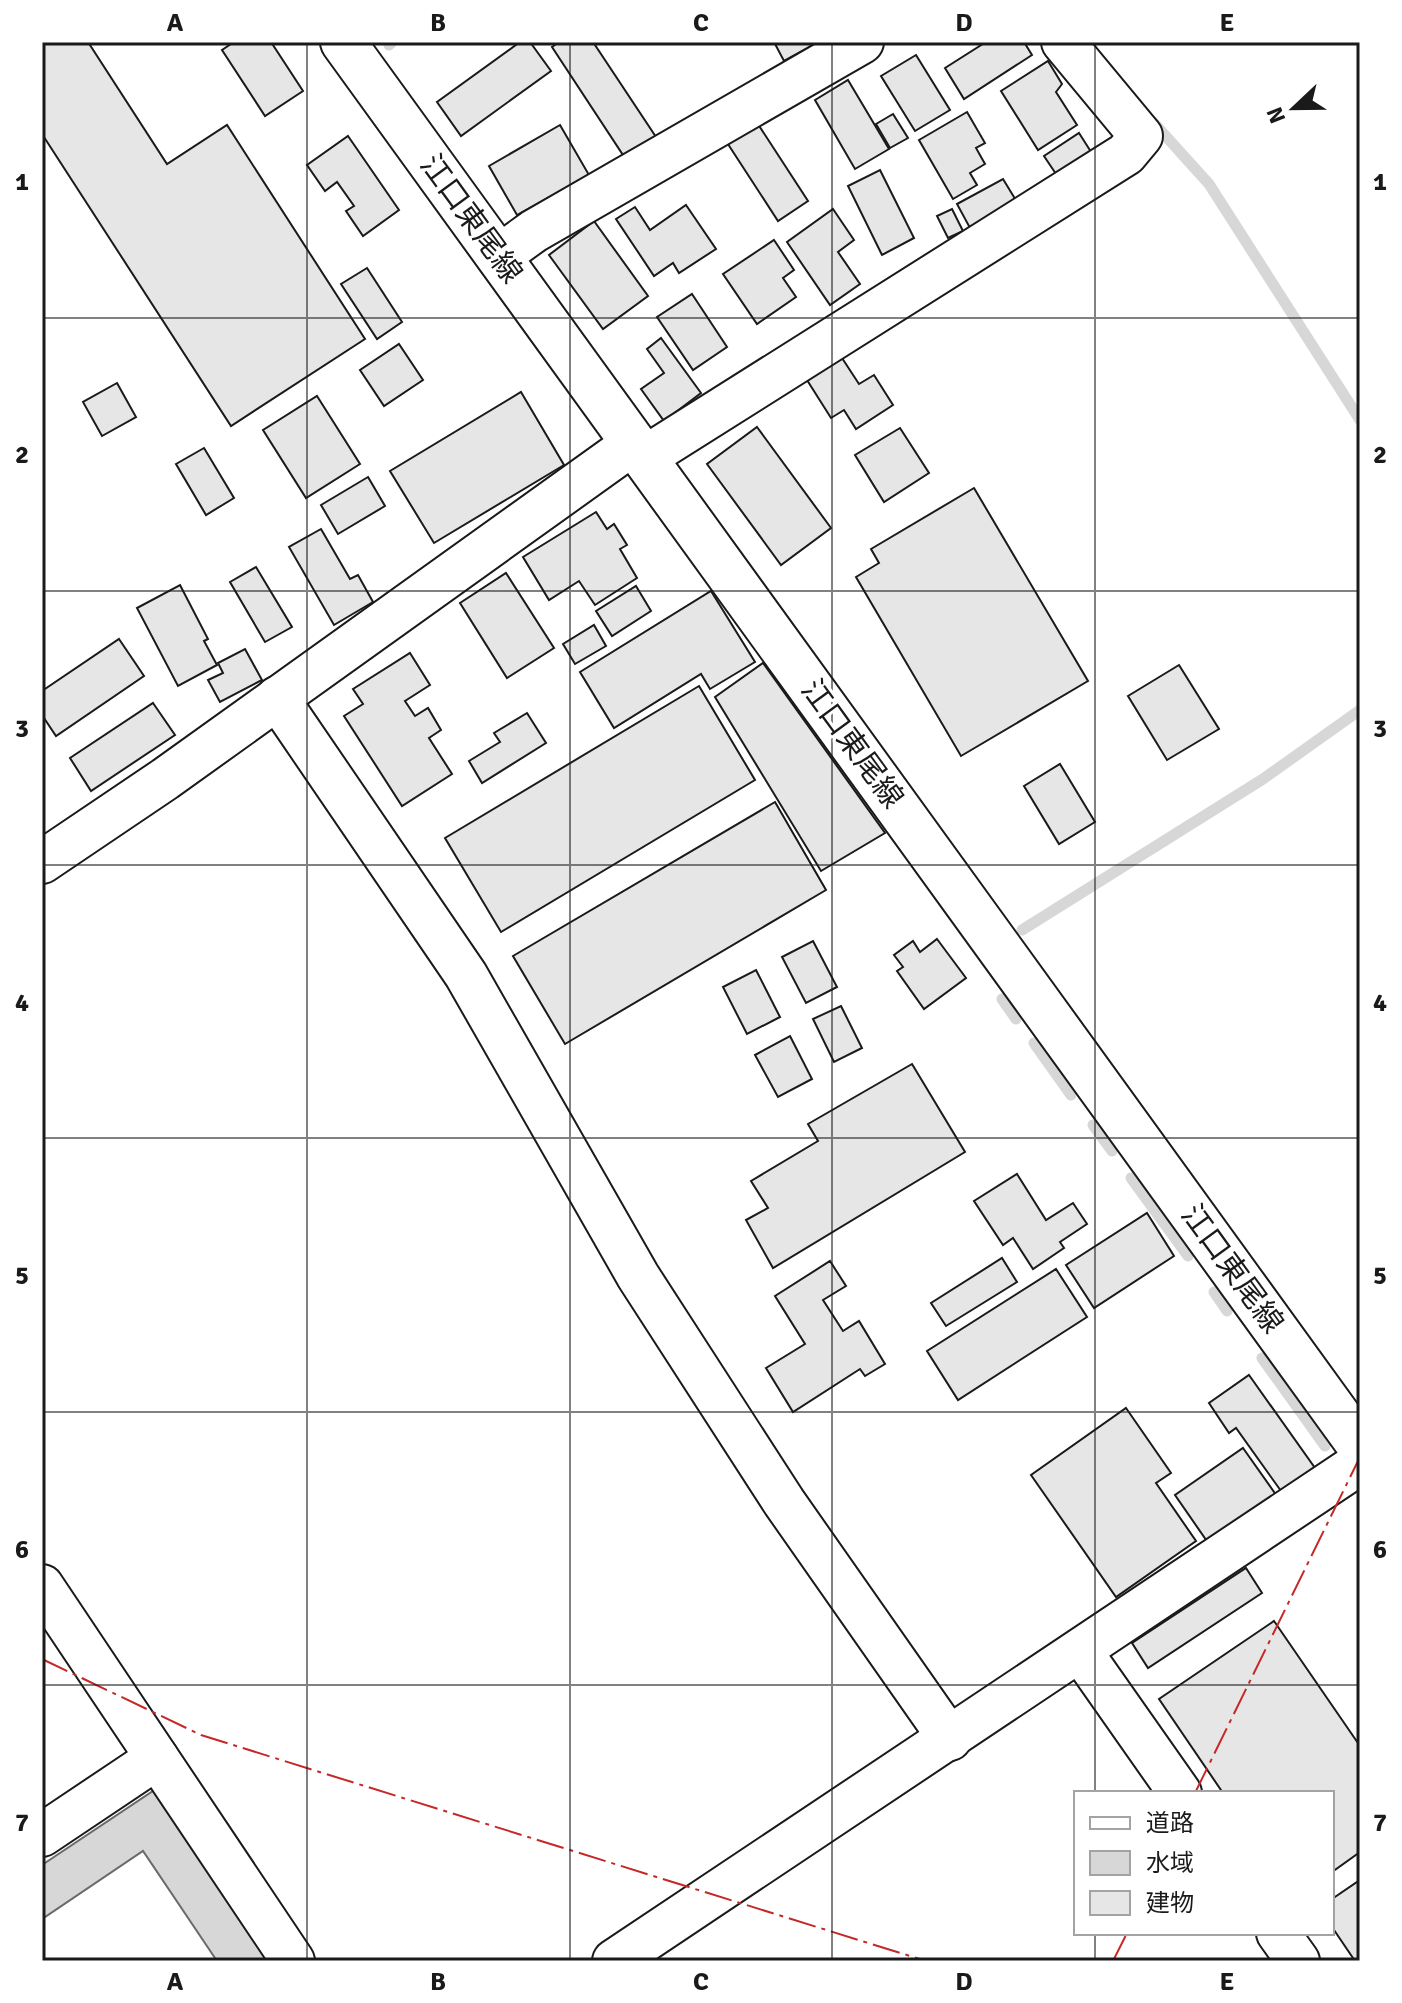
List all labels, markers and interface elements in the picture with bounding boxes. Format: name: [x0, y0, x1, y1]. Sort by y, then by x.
text: A: [167, 7, 184, 39]
text: B: [430, 7, 446, 39]
text: C: [693, 7, 709, 39]
text: D: [955, 7, 973, 39]
text: E: [1220, 7, 1234, 39]
north arrow: [1254, 68, 1334, 148]
text: N: [1261, 103, 1291, 127]
street label: 江口東尾線: [412, 147, 530, 291]
text: 1: [15, 166, 29, 198]
text: 1: [1373, 166, 1387, 198]
text: 2: [15, 439, 29, 471]
text: 2: [1373, 439, 1387, 471]
street label: 江口東尾線: [793, 672, 911, 816]
text: 3: [15, 713, 29, 745]
text: 3: [1373, 713, 1387, 745]
text: 4: [15, 987, 29, 1019]
text: 4: [1373, 987, 1387, 1019]
street label: 江口東尾線: [1173, 1197, 1291, 1341]
text: 5: [15, 1260, 29, 1292]
text: 5: [1373, 1260, 1387, 1292]
text: 6: [15, 1534, 29, 1566]
text: 6: [1373, 1534, 1387, 1566]
legend: [1074, 1791, 1334, 1935]
text: 7: [15, 1807, 29, 1839]
text: 7: [1373, 1807, 1387, 1839]
text: 道路: [1146, 1808, 1194, 1838]
text: 水域: [1146, 1848, 1194, 1878]
text: 建物: [1146, 1888, 1194, 1918]
text: A: [167, 1966, 184, 1998]
text: B: [430, 1966, 446, 1998]
text: C: [693, 1966, 709, 1998]
text: D: [955, 1966, 973, 1998]
text: E: [1220, 1966, 1234, 1998]

